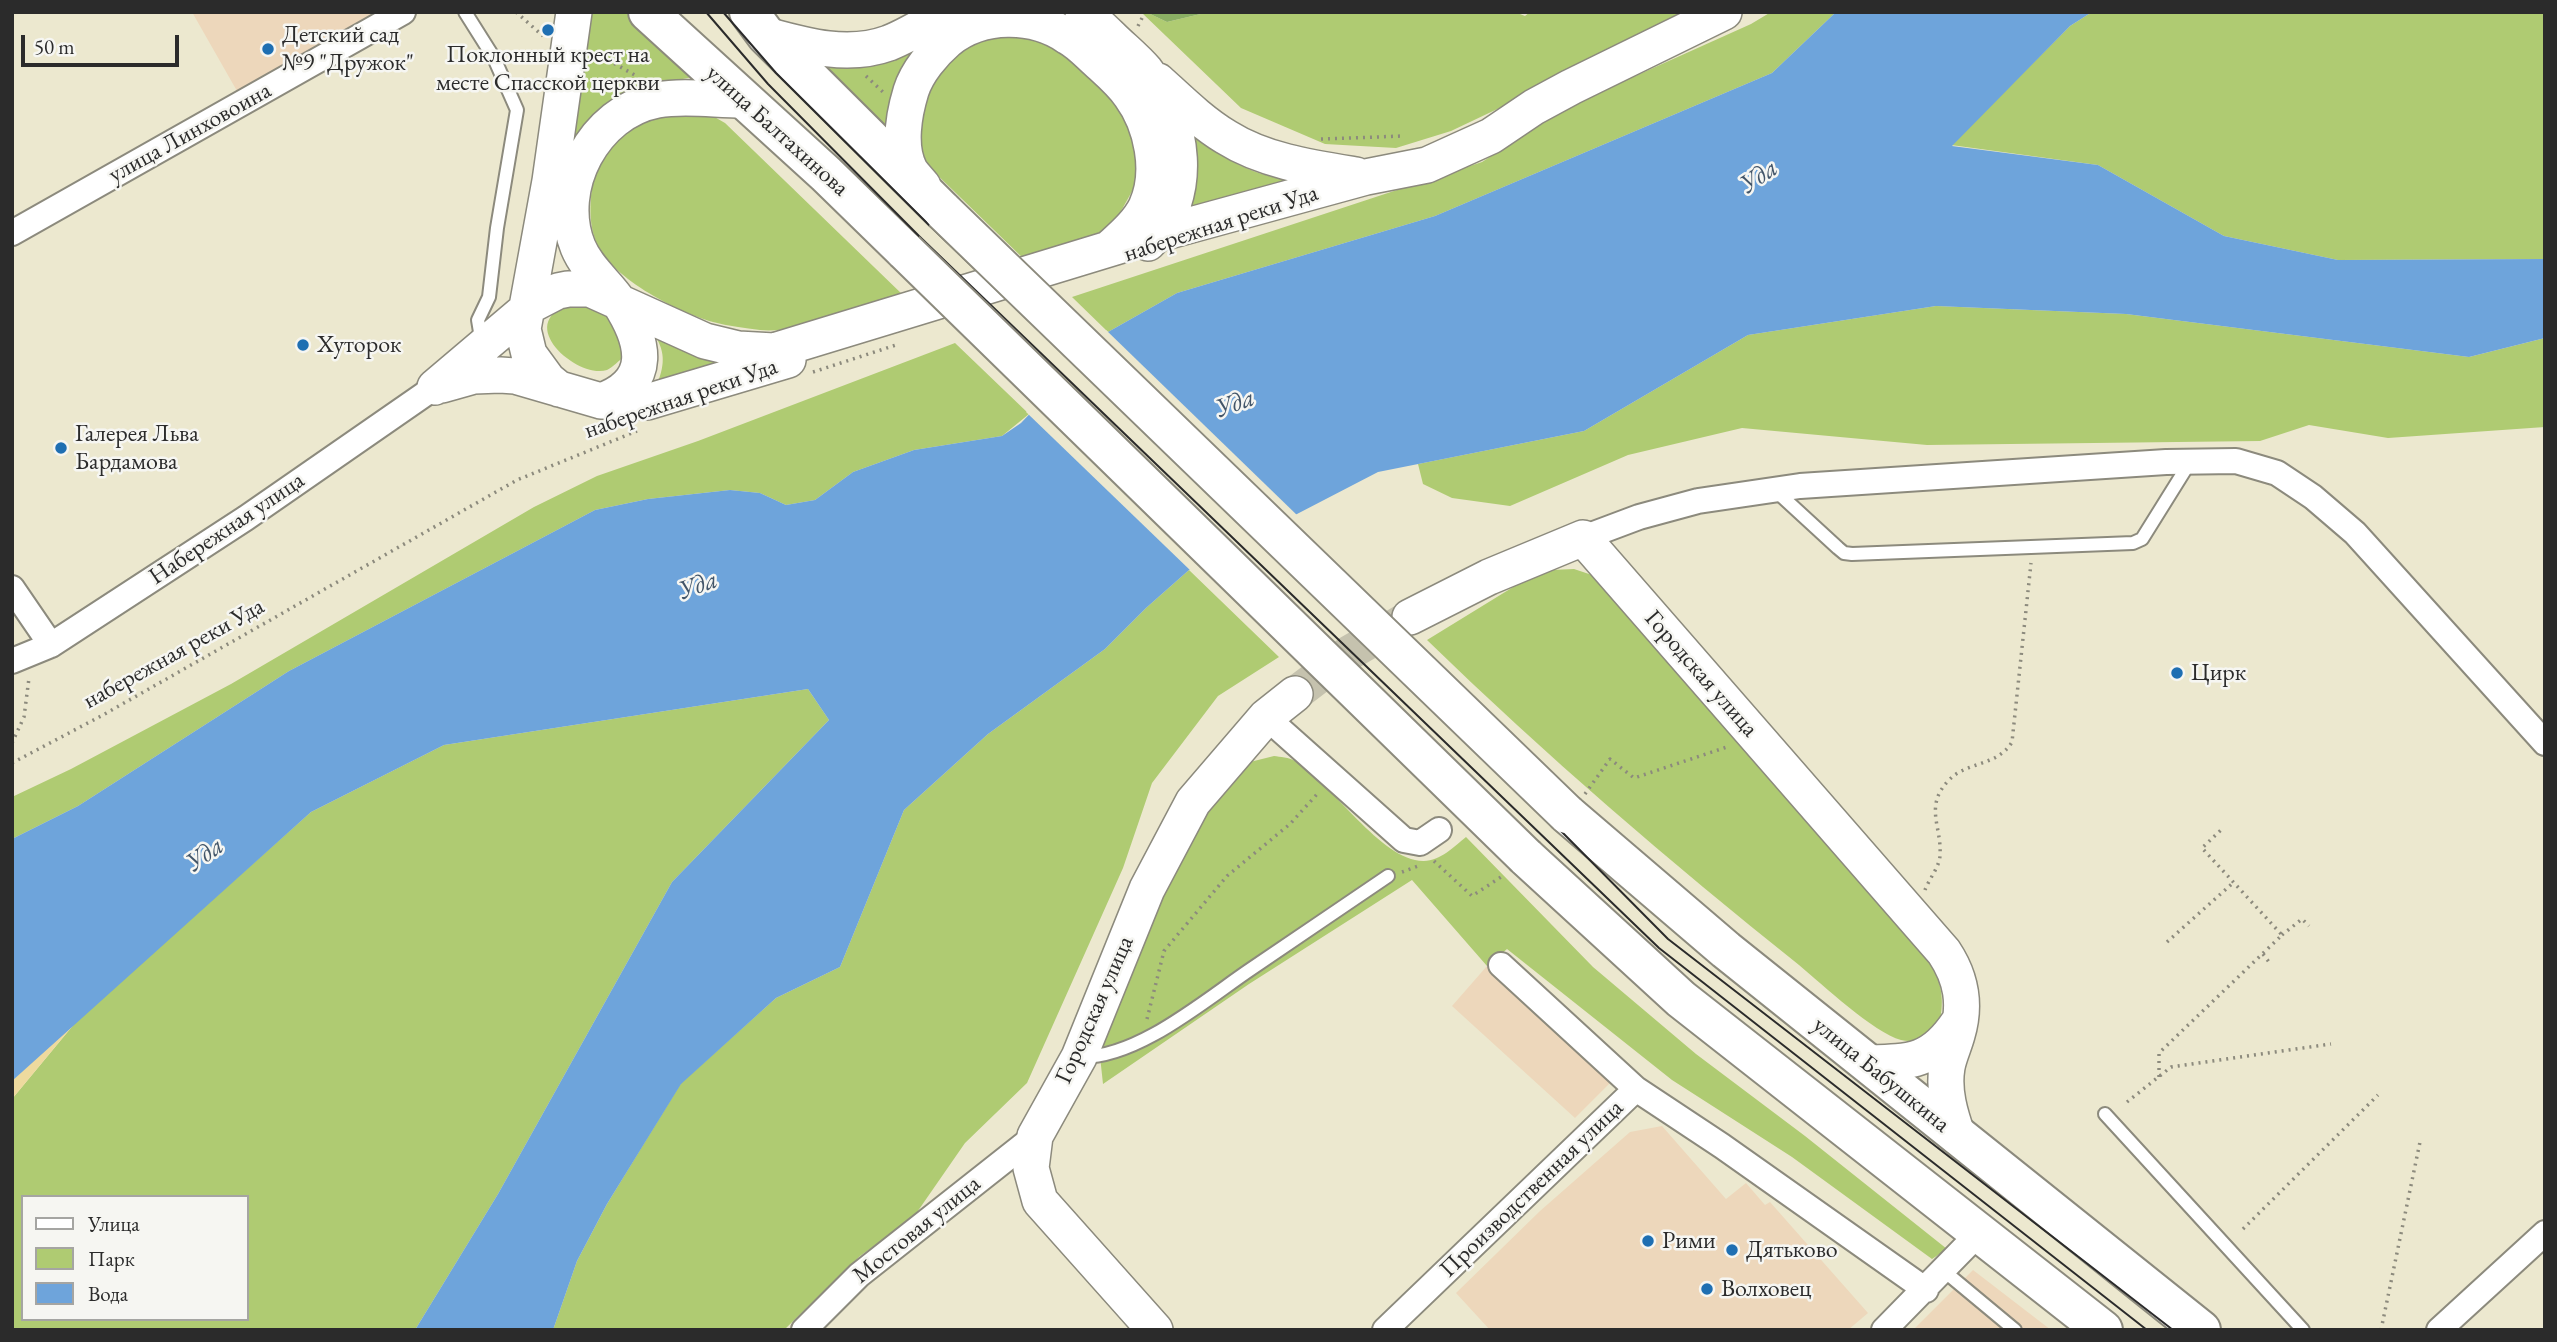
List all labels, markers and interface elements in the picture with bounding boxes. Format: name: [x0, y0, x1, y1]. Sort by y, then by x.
scale bar: [24, 21, 182, 65]
place label: Детский сад №9 "Дружок": [282, 21, 414, 77]
marker: Поклонный крест на месте Спасской церкви: [540, 22, 556, 38]
text: 50 m: [34, 33, 75, 60]
marker: Детский сад №9 "Дружок": [260, 41, 276, 57]
place label: Поклонный крест на месте Спасской церкви: [436, 41, 660, 97]
street label: улица Балтахинова: [700, 59, 854, 203]
street label: улица Линховоина: [104, 76, 276, 190]
water label: Уда: [1734, 153, 1784, 201]
street label: набережная реки Уда: [1120, 179, 1322, 269]
place label: Хуторок: [317, 331, 402, 359]
marker: Хуторок: [295, 337, 311, 353]
street label: набережная реки Уда: [581, 352, 781, 446]
water label: Уда: [1211, 383, 1259, 425]
place label: Галерея Льва Бардамова: [75, 420, 199, 476]
marker: Галерея Льва Бардамова: [53, 440, 69, 456]
street label: Набережная улица: [144, 466, 310, 592]
water label: Уда: [674, 565, 722, 607]
street label: набережная реки Уда: [78, 592, 270, 716]
street label: Городская улица: [1638, 605, 1764, 743]
place label: Цирк: [2191, 659, 2246, 687]
marker: Цирк: [2169, 665, 2185, 681]
water label: Уда: [180, 831, 230, 879]
street label: Городская улица: [1050, 932, 1140, 1088]
street label: улица Бабушкина: [1807, 1011, 1955, 1139]
street label: Производственная улица: [1434, 1094, 1630, 1284]
street label: Мостовая улица: [847, 1170, 987, 1290]
legend: [21, 1195, 248, 1321]
text: Улица: [88, 1210, 140, 1237]
place label: Рими: [1662, 1227, 1716, 1255]
marker: Рими: [1640, 1233, 1656, 1249]
place label: Дятьково: [1746, 1236, 1838, 1264]
marker: Дятьково: [1724, 1242, 1740, 1258]
text: Парк: [88, 1245, 135, 1272]
place label: Волховец: [1721, 1275, 1811, 1303]
text: Вода: [88, 1280, 128, 1307]
marker: Волховец: [1699, 1281, 1715, 1297]

